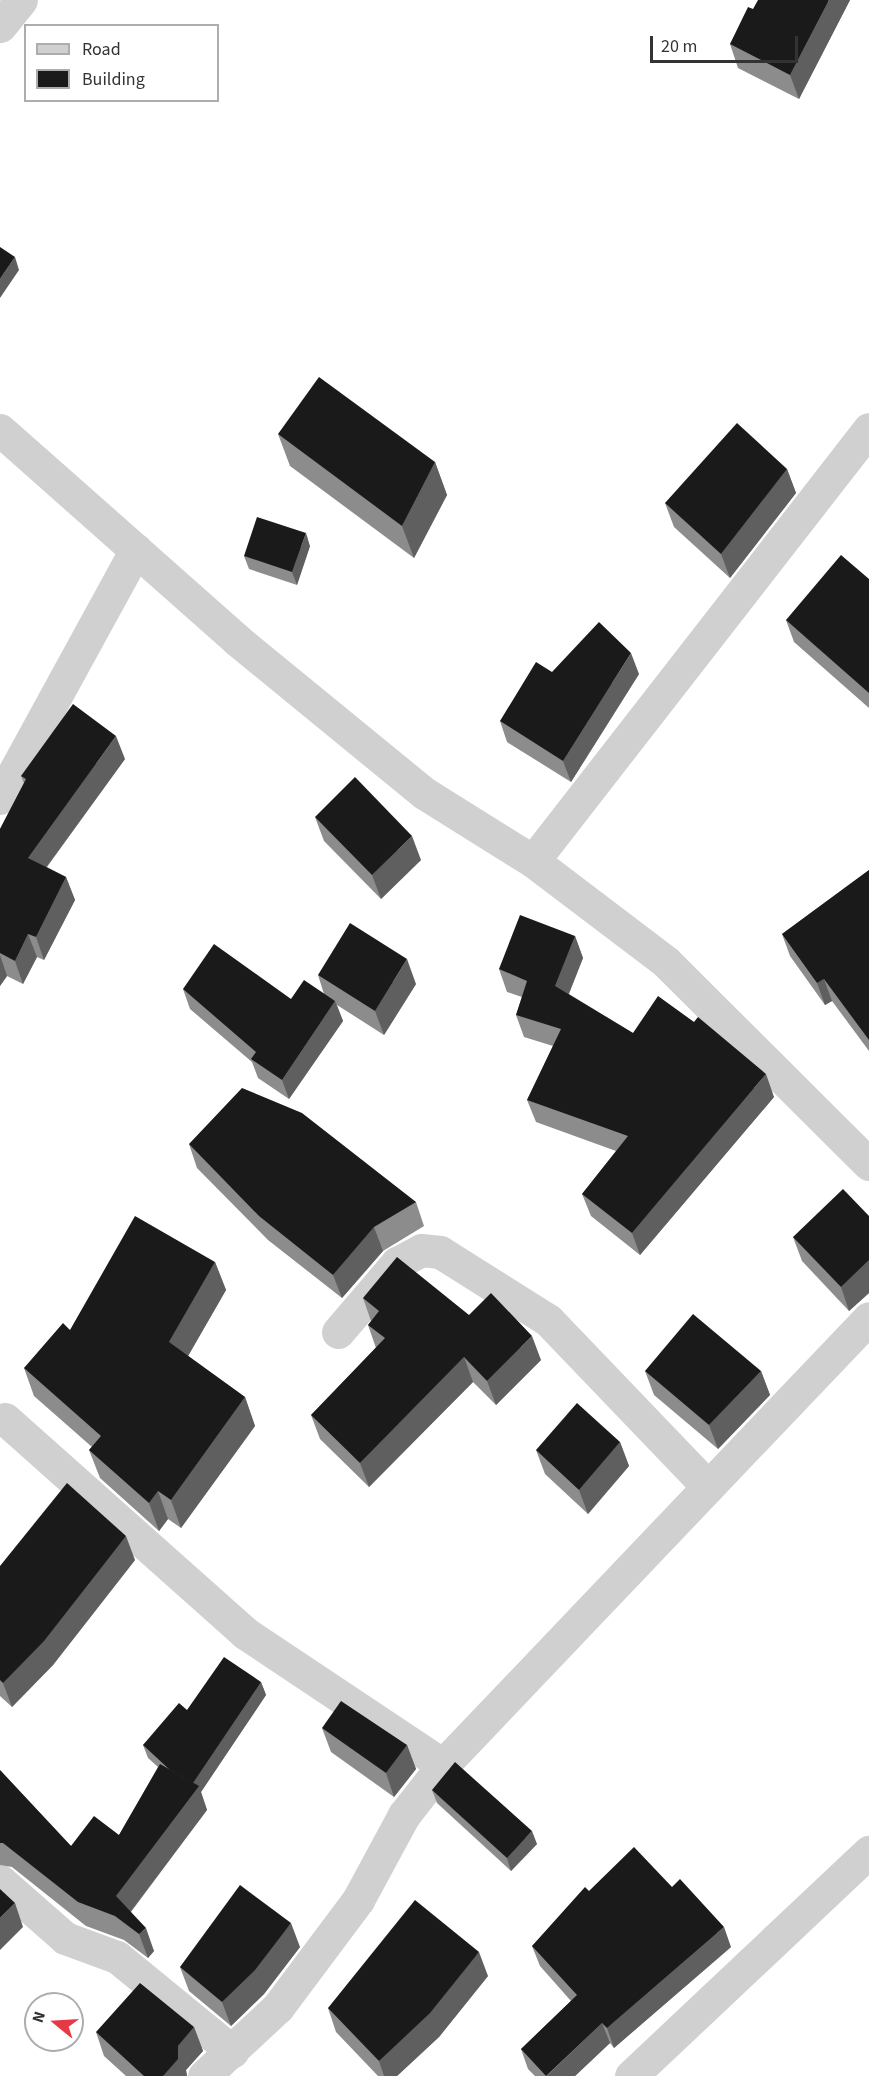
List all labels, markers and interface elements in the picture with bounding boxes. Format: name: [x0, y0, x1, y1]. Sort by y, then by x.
legend: [24, 24, 219, 102]
scale bar: [653, 24, 802, 62]
text: 20 m: [661, 34, 697, 59]
text: Road: [82, 37, 121, 62]
text: Building: [82, 67, 145, 92]
north arrow: [24, 1992, 84, 2052]
text: N: [27, 2009, 51, 2026]

